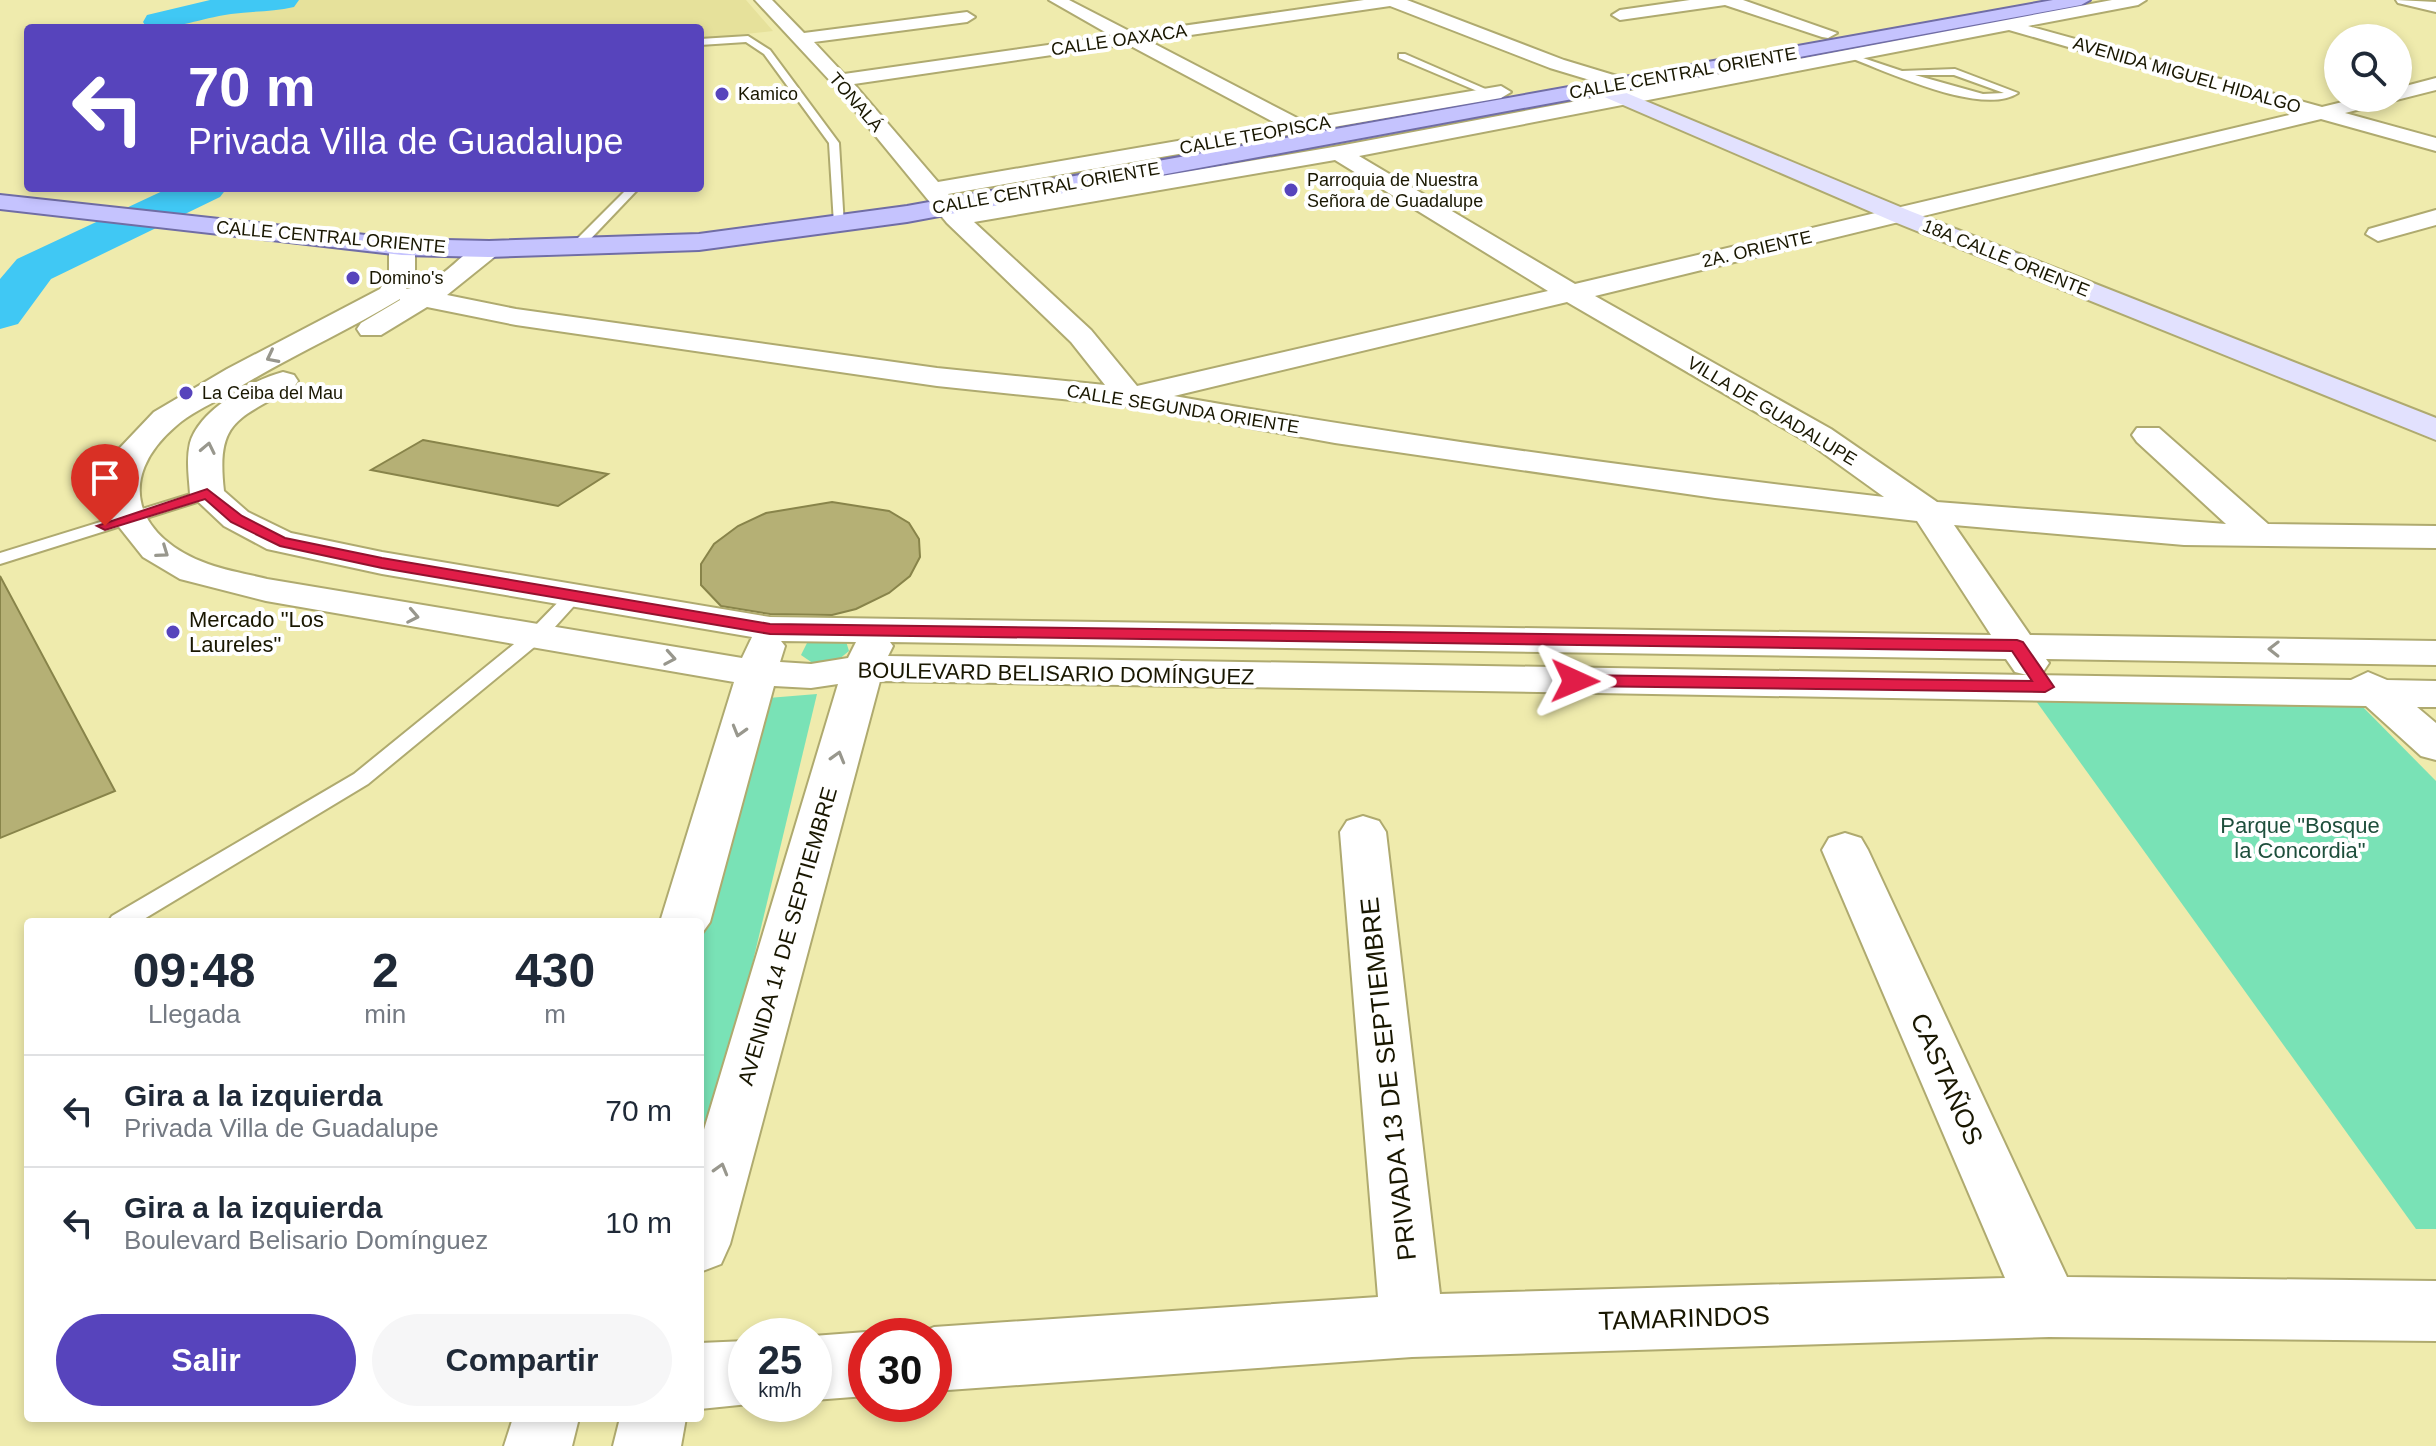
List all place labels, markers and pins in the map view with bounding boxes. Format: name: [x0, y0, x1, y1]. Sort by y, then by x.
place label: Kamico: [738, 84, 798, 104]
marker: Kamico: [713, 85, 731, 103]
place label: Parroquia de Nuestra Señora de Guadalupe: [1307, 170, 1483, 211]
marker: Parroquia de Nuestra Señora de Guadalupe: [1282, 181, 1300, 199]
place label: Domino's: [369, 268, 443, 288]
marker: Domino's: [344, 269, 362, 287]
place label: La Ceiba del Mau: [202, 383, 343, 403]
marker: La Ceiba del Mau: [177, 384, 195, 402]
pin: [71, 444, 139, 526]
place label: Mercado "Los Laureles": [189, 607, 324, 657]
marker: Mercado "Los Laureles": [164, 623, 182, 641]

